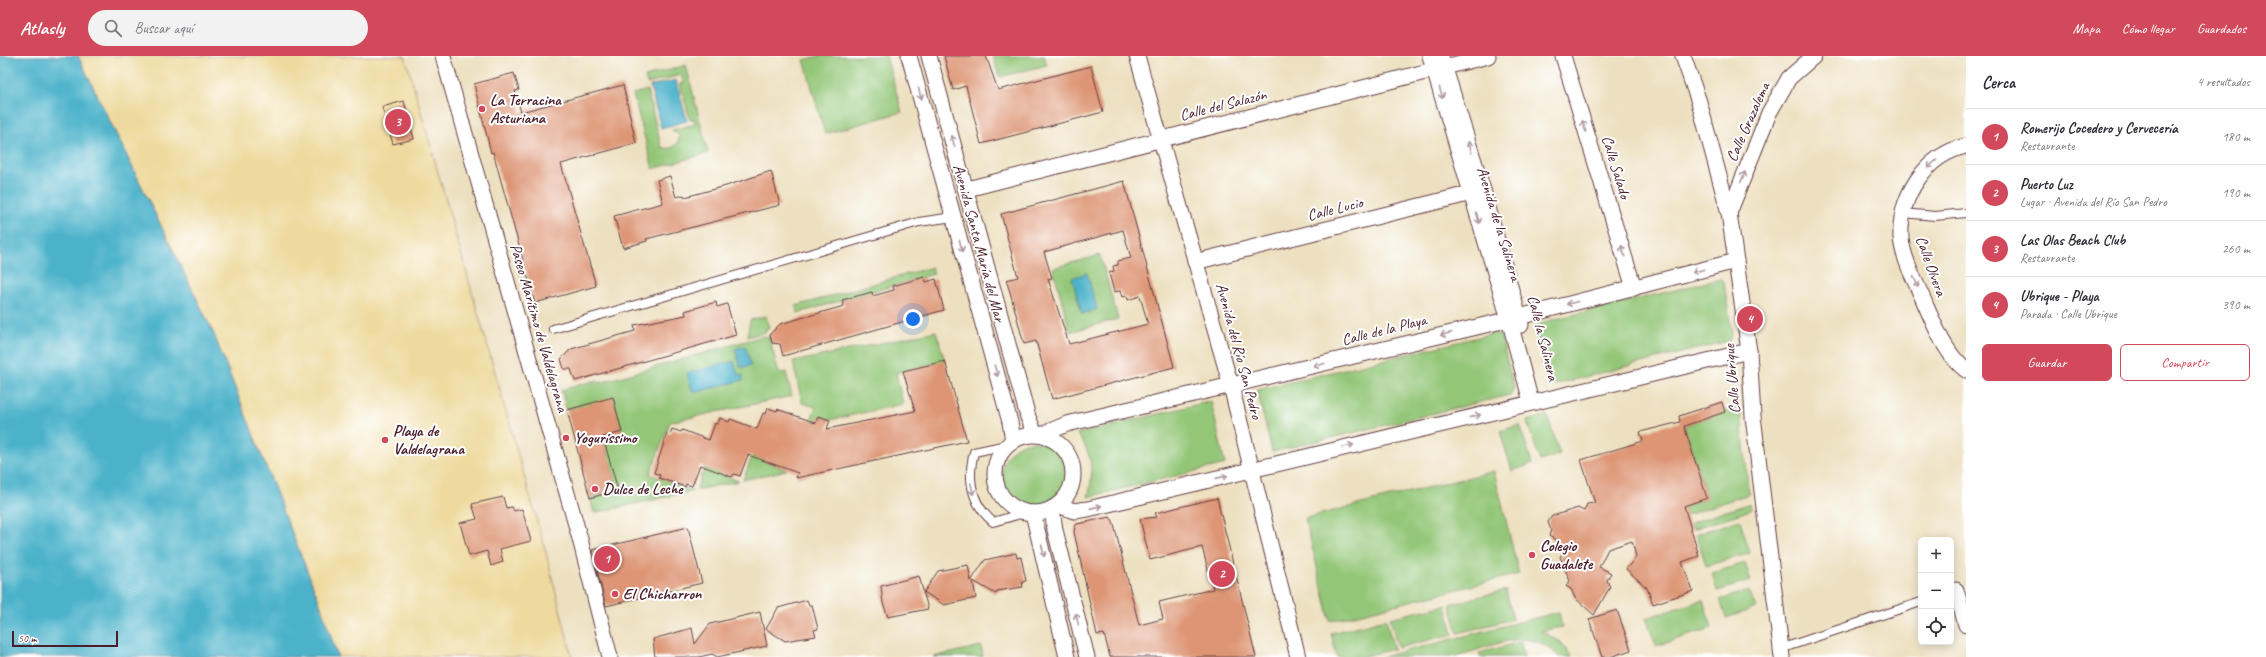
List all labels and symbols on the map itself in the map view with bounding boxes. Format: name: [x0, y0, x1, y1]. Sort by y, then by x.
street label: Calle Grazalema: [1722, 78, 1775, 165]
street label: Calle del Salazón: [1178, 84, 1269, 125]
one-way arrow: [916, 87, 924, 100]
one-way arrow: [1438, 87, 1445, 100]
place label: La Terracina Asturiana: [490, 90, 562, 128]
marker: La Terracina Asturiana: [477, 104, 487, 114]
pin: 3: [385, 107, 411, 137]
one-way arrow: [1580, 120, 1587, 133]
street label: Calle Salado: [1597, 133, 1636, 203]
one-way arrow: [949, 134, 956, 147]
one-way arrow: [1466, 140, 1473, 153]
one-way arrow: [1927, 159, 1937, 169]
street label: Avenida Santa María del Mar: [948, 162, 1010, 325]
street label: Avenida de la Salinera: [1472, 164, 1526, 285]
one-way arrow: [1740, 172, 1748, 184]
street label: Calle Lucio: [1305, 192, 1367, 226]
one-way arrow: [1475, 211, 1482, 224]
street label: Calle Olvera: [1911, 233, 1951, 300]
one-way arrow: [958, 239, 965, 252]
street label: Paseo Marítimo de Valdelagrana: [505, 242, 573, 416]
one-way arrow: [1618, 245, 1626, 257]
one-way arrow: [1692, 268, 1705, 275]
one-way arrow: [1913, 276, 1920, 288]
street label: Avenida del Río San Pedro: [1211, 281, 1267, 422]
street label: Calle la Salinera: [1523, 293, 1564, 384]
one-way arrow: [1566, 300, 1579, 308]
pin: 4: [1737, 304, 1763, 334]
your location: [903, 309, 923, 329]
street label: Calle de la Playa: [1340, 309, 1430, 350]
one-way arrow: [1440, 331, 1453, 338]
street label: Calle Ubrique: [1719, 342, 1745, 415]
one-way arrow: [1313, 361, 1326, 369]
one-way arrow: [993, 365, 1000, 378]
one-way arrow: [1468, 411, 1481, 419]
place label: Playa de Valdelagrana: [393, 421, 465, 459]
place label: Yoguríssimo: [574, 428, 639, 448]
marker: Yoguríssimo: [561, 433, 571, 443]
marker: Playa de Valdelagrana: [380, 435, 390, 445]
one-way arrow: [1342, 442, 1355, 450]
one-way arrow: [1215, 472, 1228, 480]
place label: Dulce de Leche: [603, 479, 684, 499]
one-way arrow: [968, 482, 976, 495]
marker: Dulce de Leche: [590, 484, 600, 494]
one-way arrow: [1089, 502, 1102, 510]
place label: Colegio Guadalete: [1540, 536, 1594, 574]
pin: 1: [594, 544, 620, 574]
one-way arrow: [1039, 544, 1047, 557]
marker: Colegio Guadalete: [1527, 550, 1537, 560]
pin: 2: [1209, 559, 1235, 589]
place label: El Chicharron: [623, 584, 702, 604]
marker: El Chicharron: [610, 589, 620, 599]
one-way arrow: [1073, 613, 1081, 626]
scale bar: [12, 629, 118, 648]

